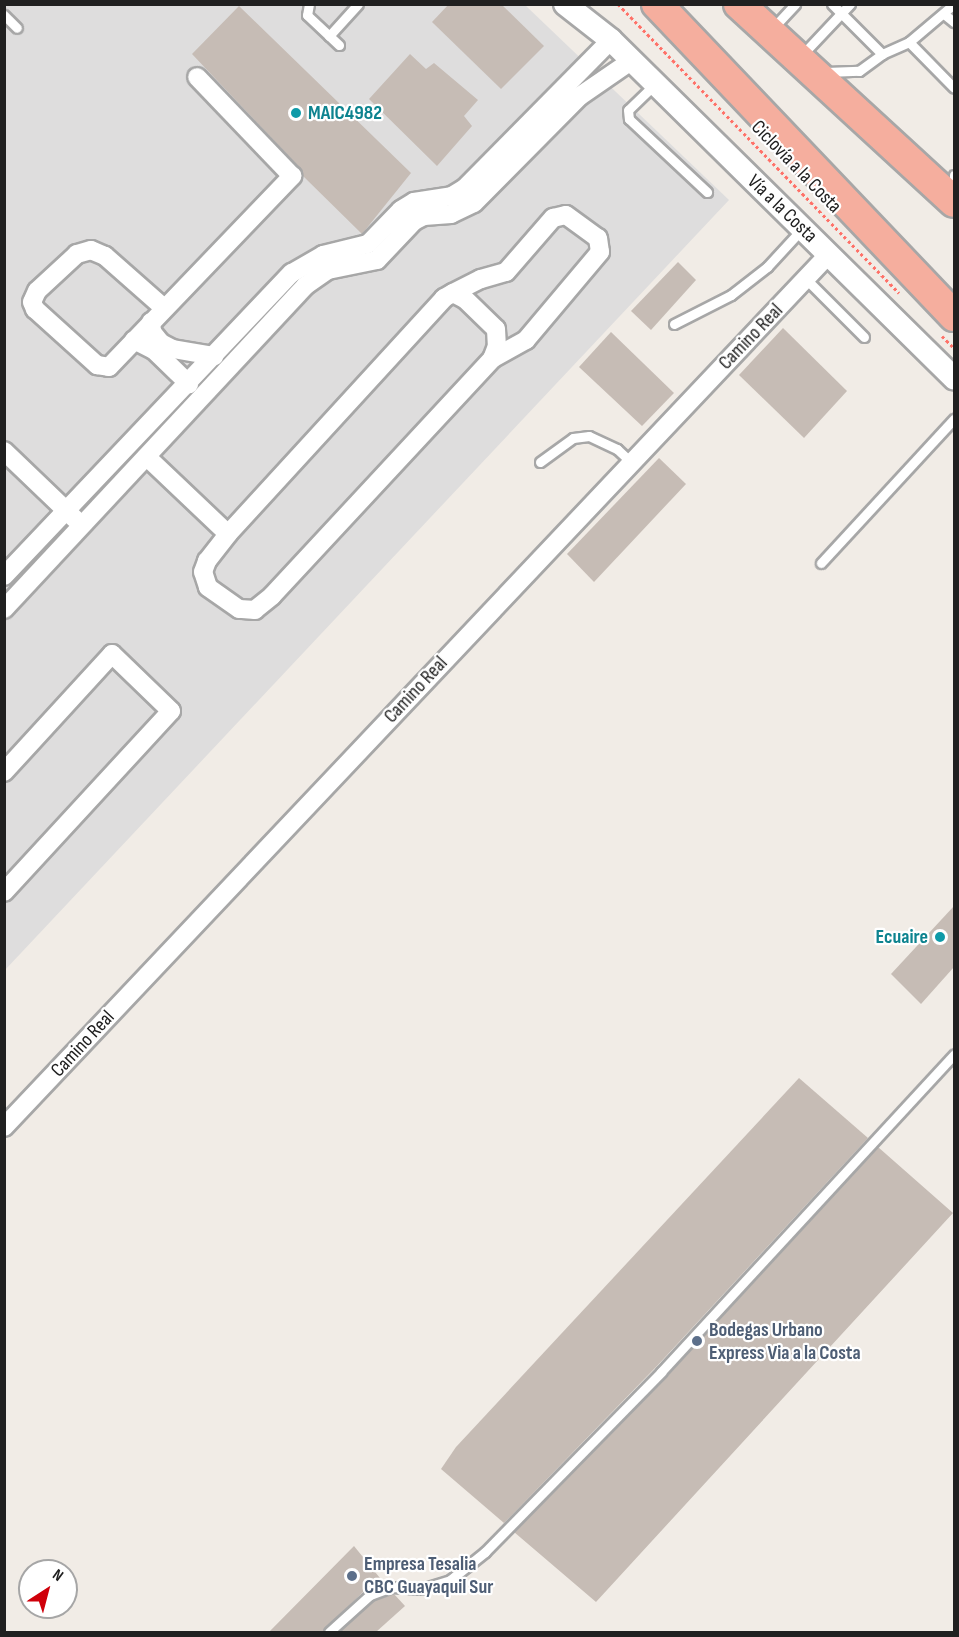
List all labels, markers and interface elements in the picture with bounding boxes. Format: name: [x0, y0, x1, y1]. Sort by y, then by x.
place label: MAIC4982: [308, 101, 382, 125]
marker: MAIC4982: [289, 106, 303, 120]
street label: Ciclovía a la Costa: [746, 116, 846, 218]
street label: Vía a la Costa: [742, 170, 822, 248]
street label: Camino Real: [714, 299, 788, 375]
street label: Camino Real: [379, 652, 453, 728]
place label: Ecuaire: [876, 925, 928, 949]
marker: Ecuaire: [933, 930, 947, 944]
street label: Camino Real: [46, 1006, 120, 1082]
place label: Bodegas Urbano Express Via a la Costa: [709, 1318, 861, 1365]
marker: Bodegas Urbano Express Via a la Costa: [690, 1334, 704, 1348]
place label: Empresa Tesalia CBC Guayaquil Sur: [364, 1552, 493, 1599]
north arrow: [18, 1559, 78, 1619]
text: N: [49, 1565, 67, 1586]
marker: Empresa Tesalia CBC Guayaquil Sur: [345, 1569, 359, 1583]

